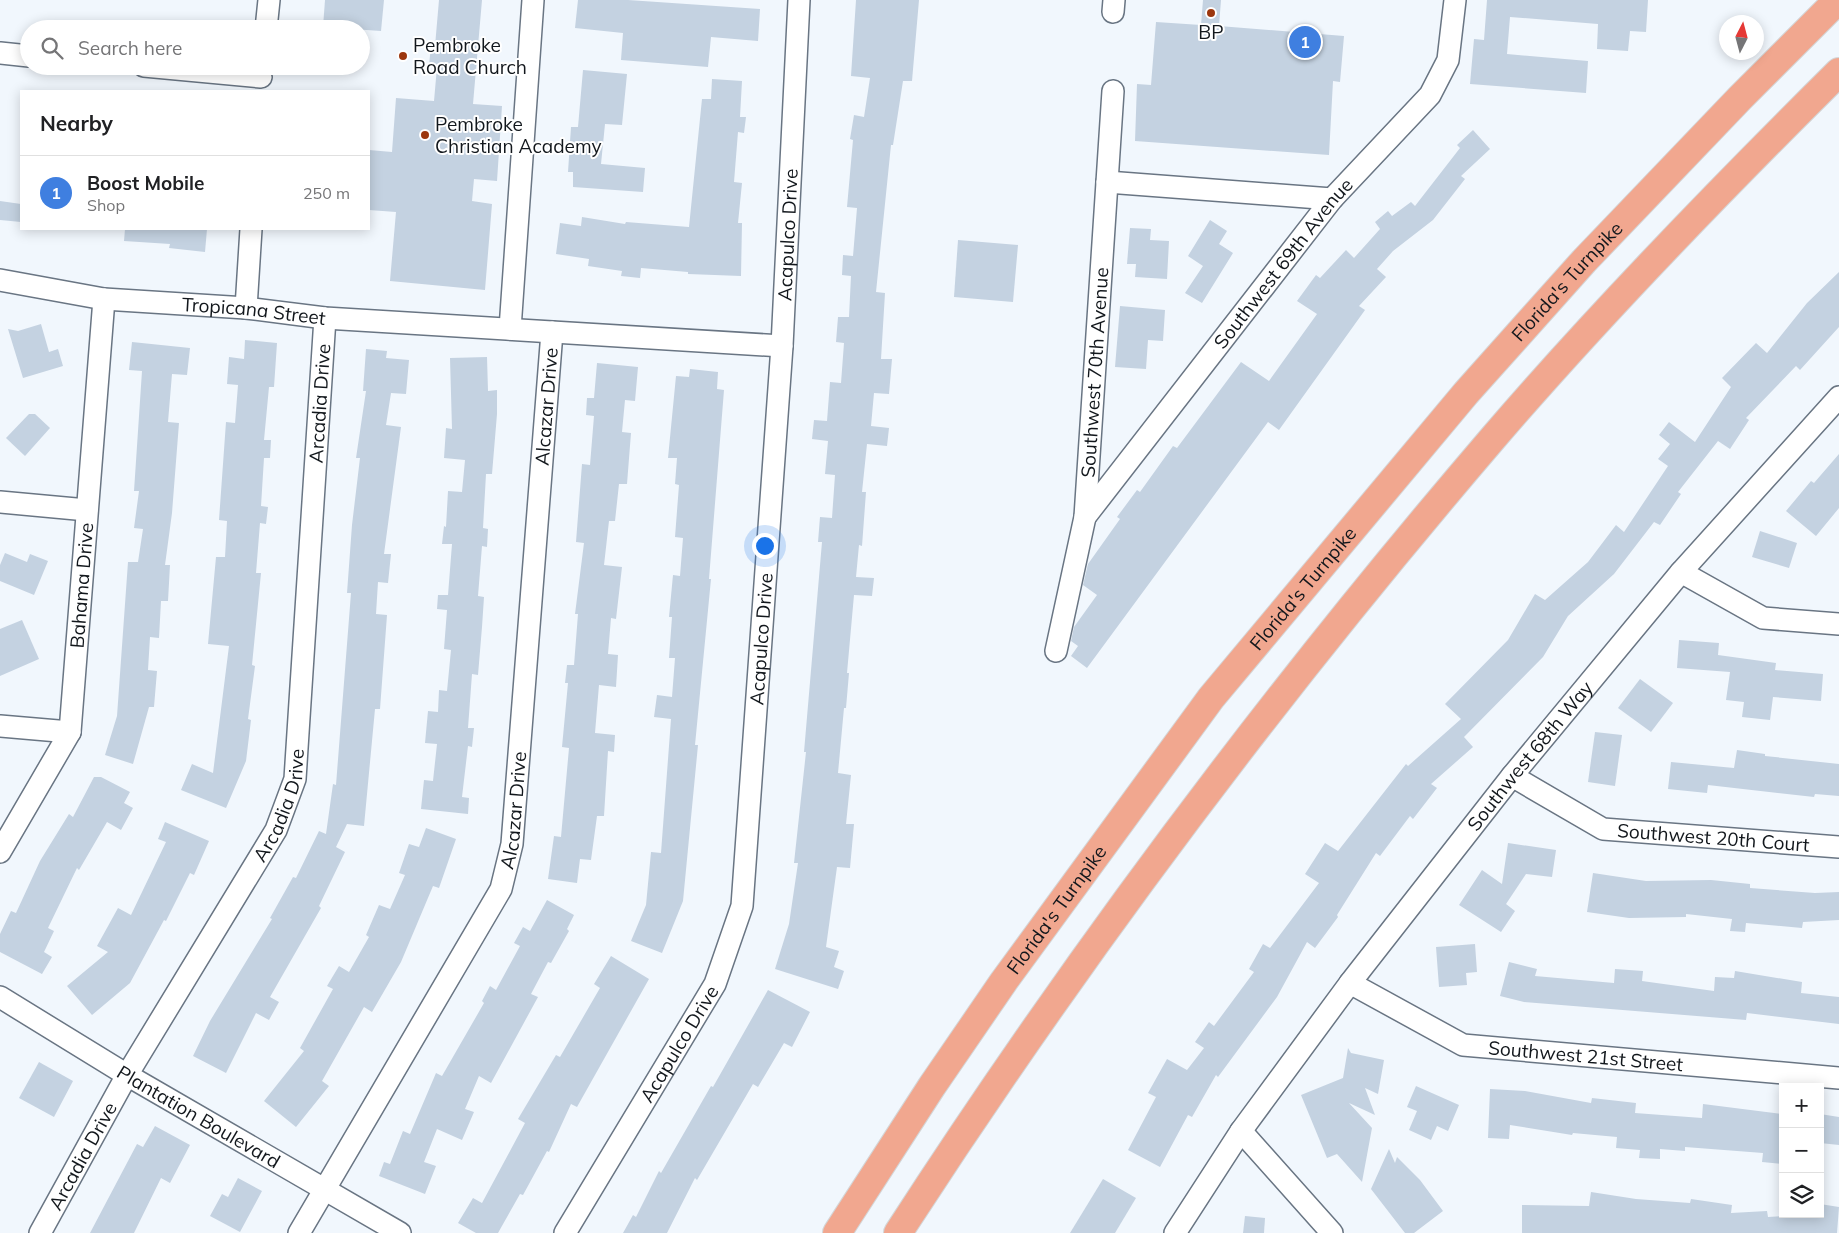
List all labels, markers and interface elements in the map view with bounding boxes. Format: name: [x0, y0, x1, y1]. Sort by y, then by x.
marker: BP: [1205, 7, 1217, 19]
north arrow: [1719, 15, 1764, 60]
search box: [20, 20, 370, 75]
place label: BP: [1198, 20, 1224, 44]
pin: 1: [1289, 23, 1321, 61]
place label: Pembroke Road Church: [413, 33, 527, 79]
icon: search: [38, 34, 66, 62]
text: Search here: [78, 36, 182, 60]
marker: Pembroke Road Church: [397, 50, 409, 62]
text: Nearby: [40, 110, 113, 136]
place label: Pembroke Christian Academy: [435, 112, 602, 158]
marker: Pembroke Christian Academy: [419, 129, 431, 141]
street label: Acapulco Drive: [772, 168, 803, 302]
text: Boost Mobile: [87, 171, 204, 195]
street label: Southwest 69th Avenue: [1208, 173, 1358, 353]
text: 1: [51, 183, 61, 203]
text: 250 m: [303, 183, 350, 203]
text: Shop: [87, 195, 125, 215]
street label: Florida's Turnpike: [1506, 216, 1627, 346]
street label: Southwest 70th Avenue: [1076, 266, 1113, 478]
street label: Tropicana Street: [181, 292, 327, 330]
street label: Arcadia Drive: [304, 343, 335, 464]
street label: Alcazar Drive: [530, 347, 563, 466]
street label: Bahama Drive: [65, 522, 98, 649]
street label: Florida's Turnpike: [1244, 522, 1361, 655]
your location: [752, 533, 778, 559]
street label: Acapulco Drive: [744, 572, 778, 706]
street label: Southwest 68th Way: [1462, 676, 1598, 836]
street label: Arcadia Drive: [248, 748, 309, 866]
street label: Alcazar Drive: [494, 750, 531, 871]
street label: Southwest 20th Court: [1616, 818, 1811, 857]
street label: Florida's Turnpike: [1001, 840, 1111, 979]
street label: Acapulco Drive: [635, 981, 724, 1107]
street label: Southwest 21st Street: [1487, 1035, 1684, 1076]
street label: Plantation Boulevard: [113, 1060, 285, 1173]
map controls: [1779, 1083, 1824, 1218]
button: +: [1779, 1083, 1824, 1128]
street label: Arcadia Drive: [43, 1098, 122, 1214]
button: −: [1779, 1128, 1824, 1173]
button: layers: [1779, 1173, 1824, 1218]

